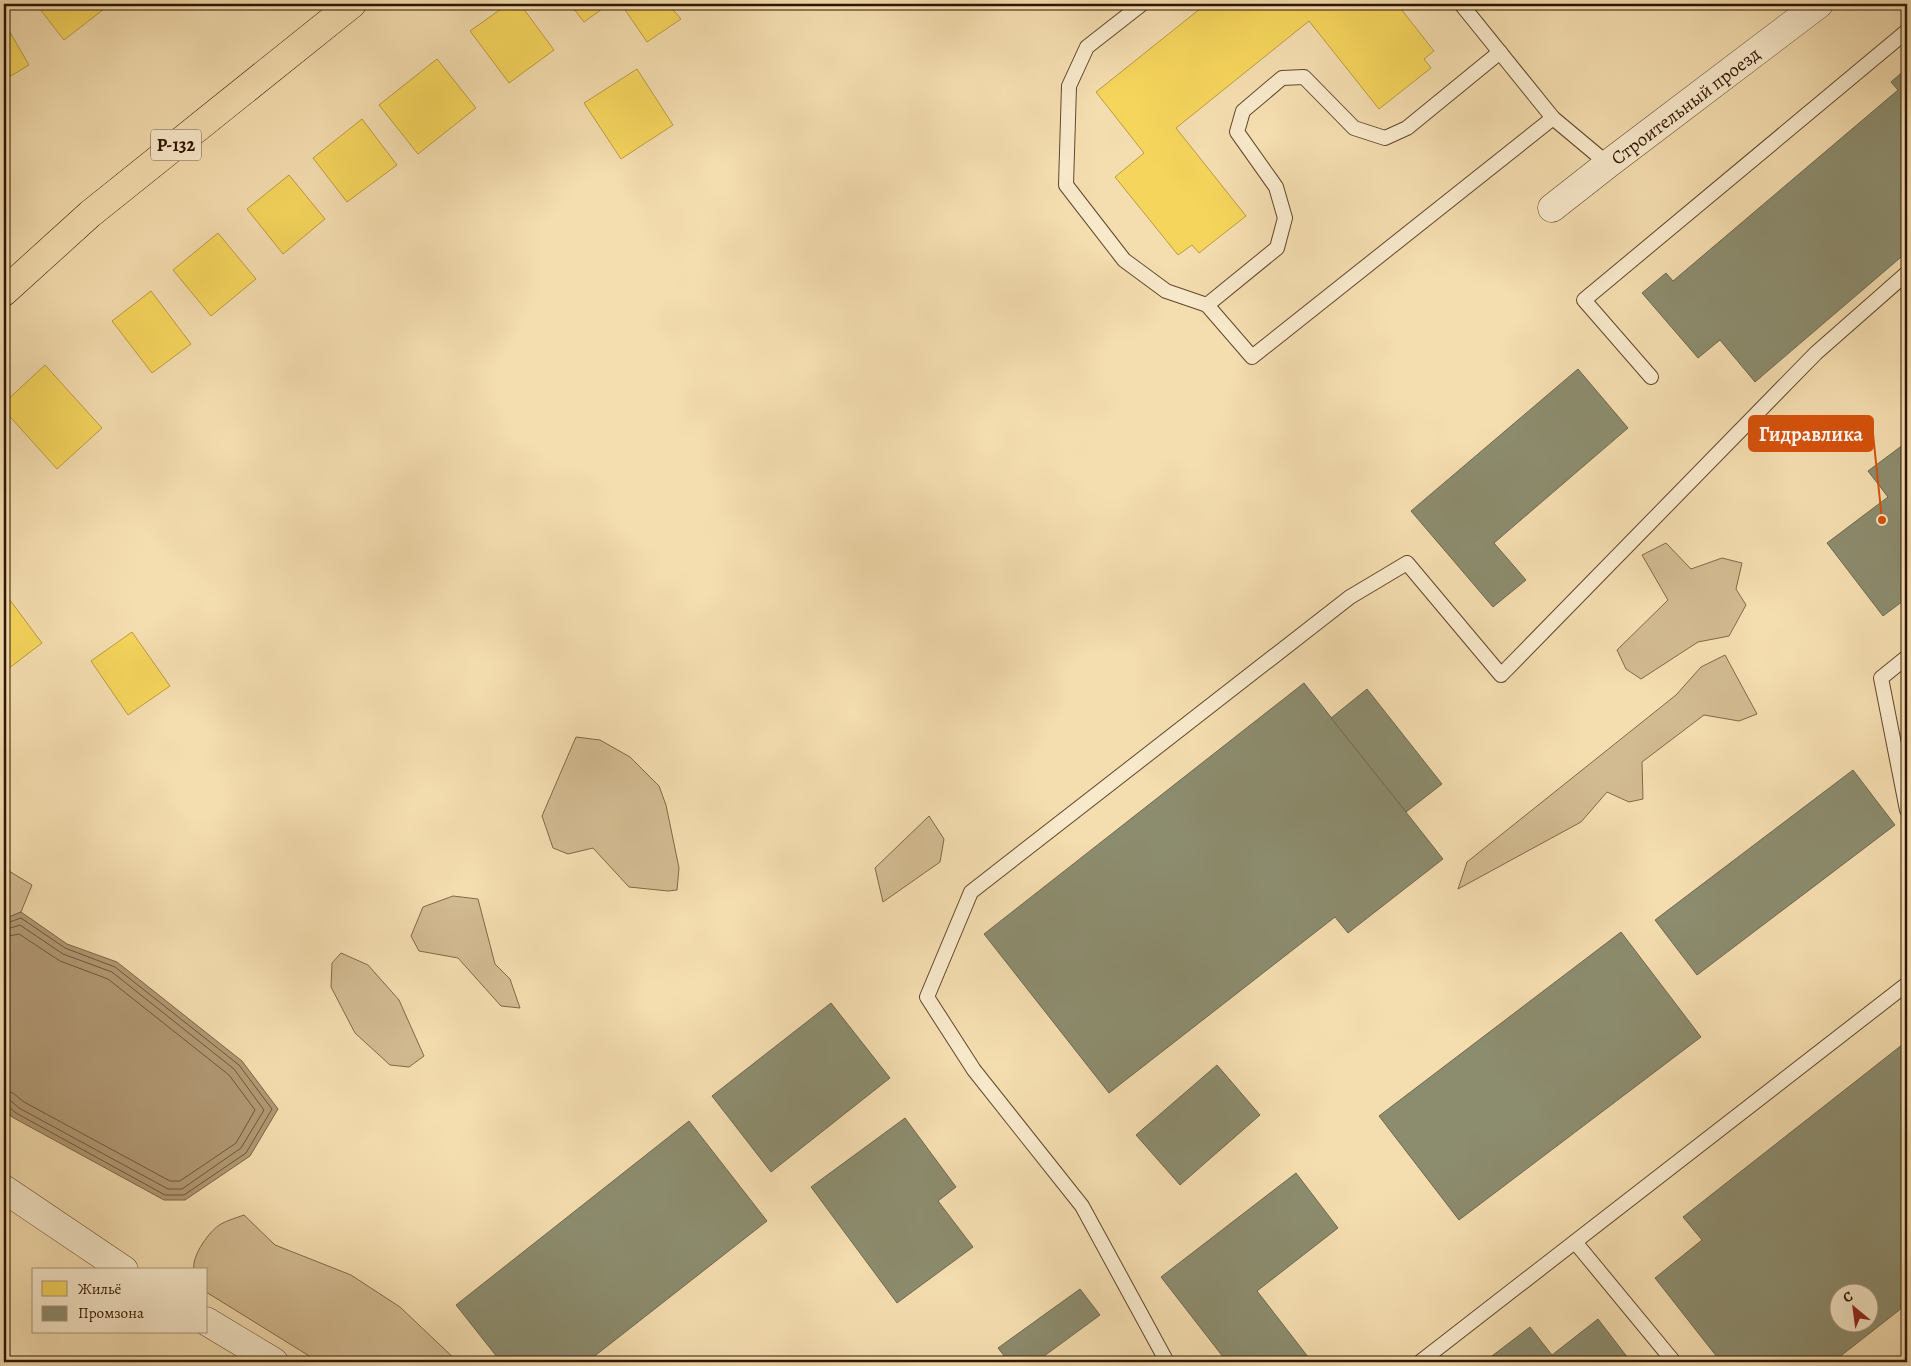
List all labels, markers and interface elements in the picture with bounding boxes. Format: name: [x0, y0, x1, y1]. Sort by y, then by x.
street label: Строительный проезд: [1606, 41, 1766, 171]
road number: Р-132: [151, 130, 201, 160]
callout: Гидравлика: [1749, 416, 1873, 451]
text: Гидравлика: [1759, 421, 1864, 448]
legend: [32, 1268, 208, 1334]
text: Жильё: [78, 1279, 121, 1299]
north arrow: [1828, 1284, 1878, 1334]
text: С: [1840, 1286, 1857, 1307]
text: Промзона: [78, 1303, 144, 1323]

